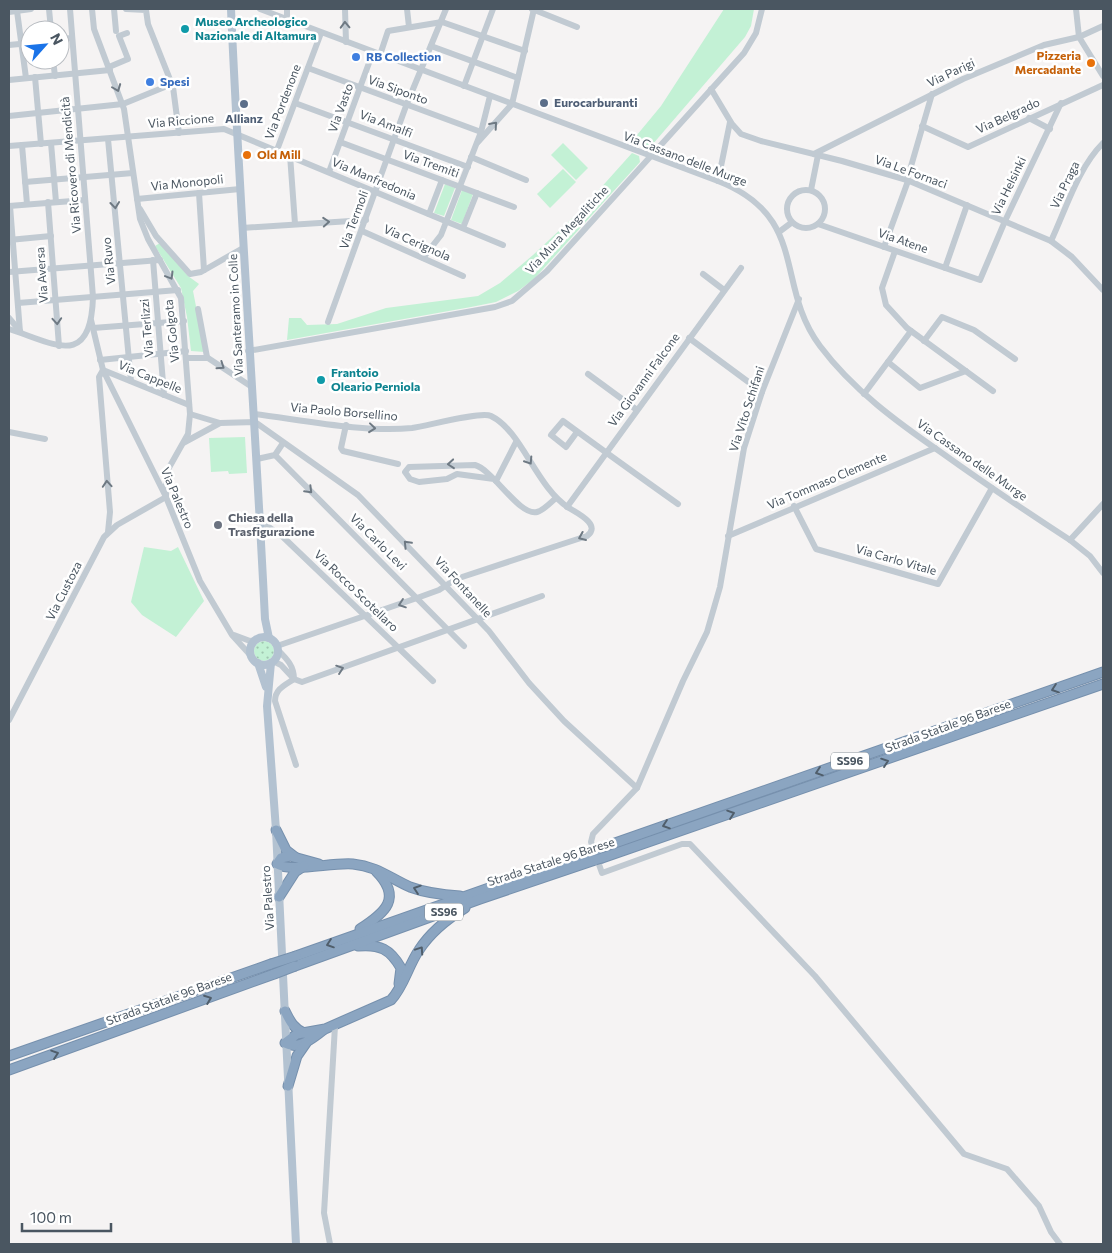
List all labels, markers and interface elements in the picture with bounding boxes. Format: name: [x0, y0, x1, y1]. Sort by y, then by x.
place label: Museo Archeologico Nazionale di Altamura: [195, 14, 317, 42]
north arrow: [20, 20, 70, 70]
one-way arrow: [340, 21, 351, 29]
marker: Museo Archeologico Nazionale di Altamura: [179, 23, 191, 35]
text: N: [47, 30, 67, 47]
place label: Pizzeria Mercadante: [1015, 48, 1081, 76]
place label: RB Collection: [366, 49, 441, 63]
marker: RB Collection: [350, 51, 362, 63]
street label: Via Parigi: [924, 55, 977, 89]
marker: Pizzeria Mercadante: [1085, 57, 1097, 69]
street label: Via Pordenone: [261, 62, 303, 141]
street label: Via Siponto: [366, 72, 430, 106]
place label: Spesi: [160, 74, 190, 88]
marker: Spesi: [144, 76, 156, 88]
street label: Via Vasto: [325, 81, 355, 134]
one-way arrow: [111, 83, 121, 92]
street label: Via Belgrado: [974, 94, 1042, 136]
place label: Eurocarburanti: [554, 95, 638, 109]
street label: Via Ricovero di Mendicità: [57, 96, 83, 234]
marker: Eurocarburanti: [538, 97, 550, 109]
marker: Allianz: [238, 98, 250, 110]
street label: Via Amalfi: [358, 107, 415, 140]
street label: Via Riccione: [147, 110, 215, 130]
place label: Allianz: [225, 111, 263, 125]
one-way arrow: [488, 121, 497, 130]
street label: Via Cassano delle Murge: [621, 128, 749, 188]
street label: Via Tremiti: [401, 146, 461, 180]
place label: Old Mill: [257, 147, 301, 161]
marker: Old Mill: [241, 149, 253, 161]
street label: Via Le Fornaci: [873, 151, 950, 191]
street label: Via Manfredonia: [330, 154, 419, 202]
street label: Via Helsinki: [988, 154, 1028, 217]
street label: Via Praga: [1047, 159, 1082, 211]
street label: Via Monopoli: [150, 171, 224, 193]
street label: Via Mura Megalitiche: [522, 182, 611, 276]
street label: Via Termoli: [336, 188, 370, 251]
one-way arrow: [109, 201, 120, 209]
one-way arrow: [322, 217, 330, 228]
street label: Via Cerignola: [382, 221, 453, 263]
street label: Via Atene: [876, 225, 930, 255]
street label: Via Ruvo: [99, 237, 117, 286]
street label: Via Aversa: [32, 246, 50, 304]
street label: Via Santeramo in Colle: [225, 254, 245, 376]
one-way arrow: [163, 270, 173, 279]
street label: Via Terlizzi: [136, 298, 156, 358]
street label: Via Golgota: [161, 299, 181, 363]
one-way arrow: [51, 317, 62, 325]
street label: Via Giovanni Falcone: [604, 330, 682, 429]
street label: Via Cappelle: [117, 357, 184, 395]
one-way arrow: [215, 360, 224, 369]
street label: Via Vito Schifani: [726, 364, 767, 453]
place label: Frantoio Oleario Perniola: [331, 365, 420, 393]
marker: Frantoio Oleario Perniola: [315, 374, 327, 386]
street label: Via Paolo Borsellino: [290, 399, 398, 423]
street label: Via Cassano delle Murge: [915, 416, 1030, 503]
one-way arrow: [368, 422, 376, 433]
street label: Via Tommaso Clemente: [765, 449, 888, 512]
one-way arrow: [523, 455, 532, 465]
one-way arrow: [447, 459, 455, 470]
street label: Via Palestro: [159, 465, 197, 530]
one-way arrow: [102, 479, 113, 487]
one-way arrow: [304, 484, 313, 493]
place label: Chiesa della Trasfigurazione: [228, 510, 315, 538]
street label: Via Carlo Levi: [348, 510, 410, 572]
marker: Chiesa della Trasfigurazione: [212, 519, 224, 531]
one-way arrow: [578, 531, 587, 542]
one-way arrow: [404, 541, 413, 550]
street label: Via Carlo Vitale: [854, 541, 938, 577]
street label: Via Rocco Scotellaro: [312, 547, 402, 634]
street label: Via Fontanelle: [432, 553, 495, 619]
street label: Via Custoza: [42, 559, 84, 622]
one-way arrow: [398, 598, 406, 608]
one-way arrow: [335, 665, 343, 675]
one-way arrow: [1051, 683, 1060, 693]
street label: Strada Statale 96 Barese: [883, 696, 1012, 754]
road number: SS96: [831, 752, 869, 769]
one-way arrow: [880, 758, 889, 768]
one-way arrow: [815, 766, 824, 776]
one-way arrow: [727, 810, 735, 820]
one-way arrow: [662, 819, 670, 829]
street label: Strada Statale 96 Barese: [485, 834, 616, 888]
street label: Via Palestro: [258, 865, 276, 931]
one-way arrow: [413, 884, 422, 894]
road number: SS96: [425, 904, 463, 920]
one-way arrow: [326, 938, 335, 948]
one-way arrow: [414, 947, 423, 956]
street label: Strada Statale 96 Barese: [104, 969, 233, 1027]
one-way arrow: [203, 995, 212, 1005]
one-way arrow: [50, 1049, 58, 1059]
scale bar: [22, 1200, 111, 1232]
text: 100 m: [30, 1208, 72, 1226]

